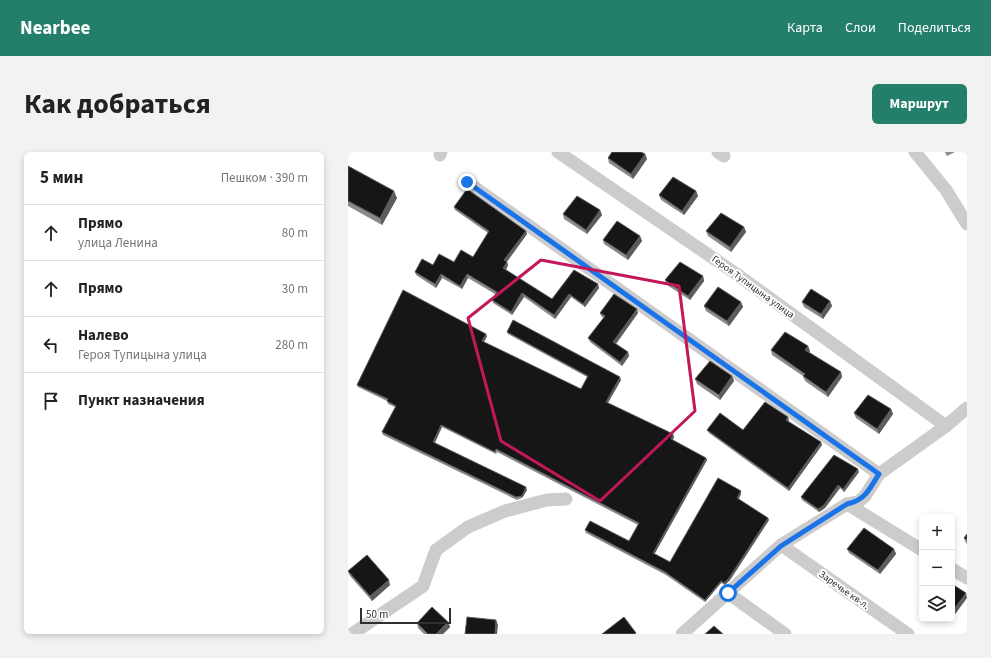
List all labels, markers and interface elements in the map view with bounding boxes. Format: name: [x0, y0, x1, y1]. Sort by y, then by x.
text: Nearbee: [20, 15, 90, 42]
text: Карта: [787, 18, 823, 38]
text: Слои: [845, 18, 876, 38]
text: Поделиться: [898, 18, 971, 38]
text: Как добраться: [24, 84, 211, 124]
button: Маршрут: [872, 84, 967, 124]
text: 5 мин: [40, 166, 83, 190]
text: Пешком · 390 m: [221, 169, 308, 187]
route end: [458, 173, 476, 191]
text: Прямо: [78, 213, 123, 234]
icon: ahead: [40, 222, 62, 244]
text: 80 m: [282, 224, 308, 242]
text: улица Ленина: [78, 234, 158, 252]
street label: Героя Тупицына улица: [709, 252, 797, 322]
icon: ahead: [40, 278, 62, 300]
text: Прямо: [78, 278, 123, 299]
text: 30 m: [282, 280, 308, 298]
text: Налево: [78, 325, 129, 346]
icon: left: [40, 334, 62, 356]
text: 280 m: [275, 336, 308, 354]
text: Героя Тупицына улица: [78, 346, 207, 364]
icon: arrive: [40, 390, 62, 412]
text: Пункт назначения: [78, 390, 205, 411]
map controls: [919, 514, 955, 622]
button: +: [919, 514, 955, 550]
button: −: [919, 550, 955, 586]
street label: Заречье кв-л.: [816, 567, 872, 613]
route start: [719, 584, 737, 602]
button: layers: [919, 586, 955, 622]
scale bar: [360, 606, 451, 625]
text: 50 m: [366, 607, 388, 622]

